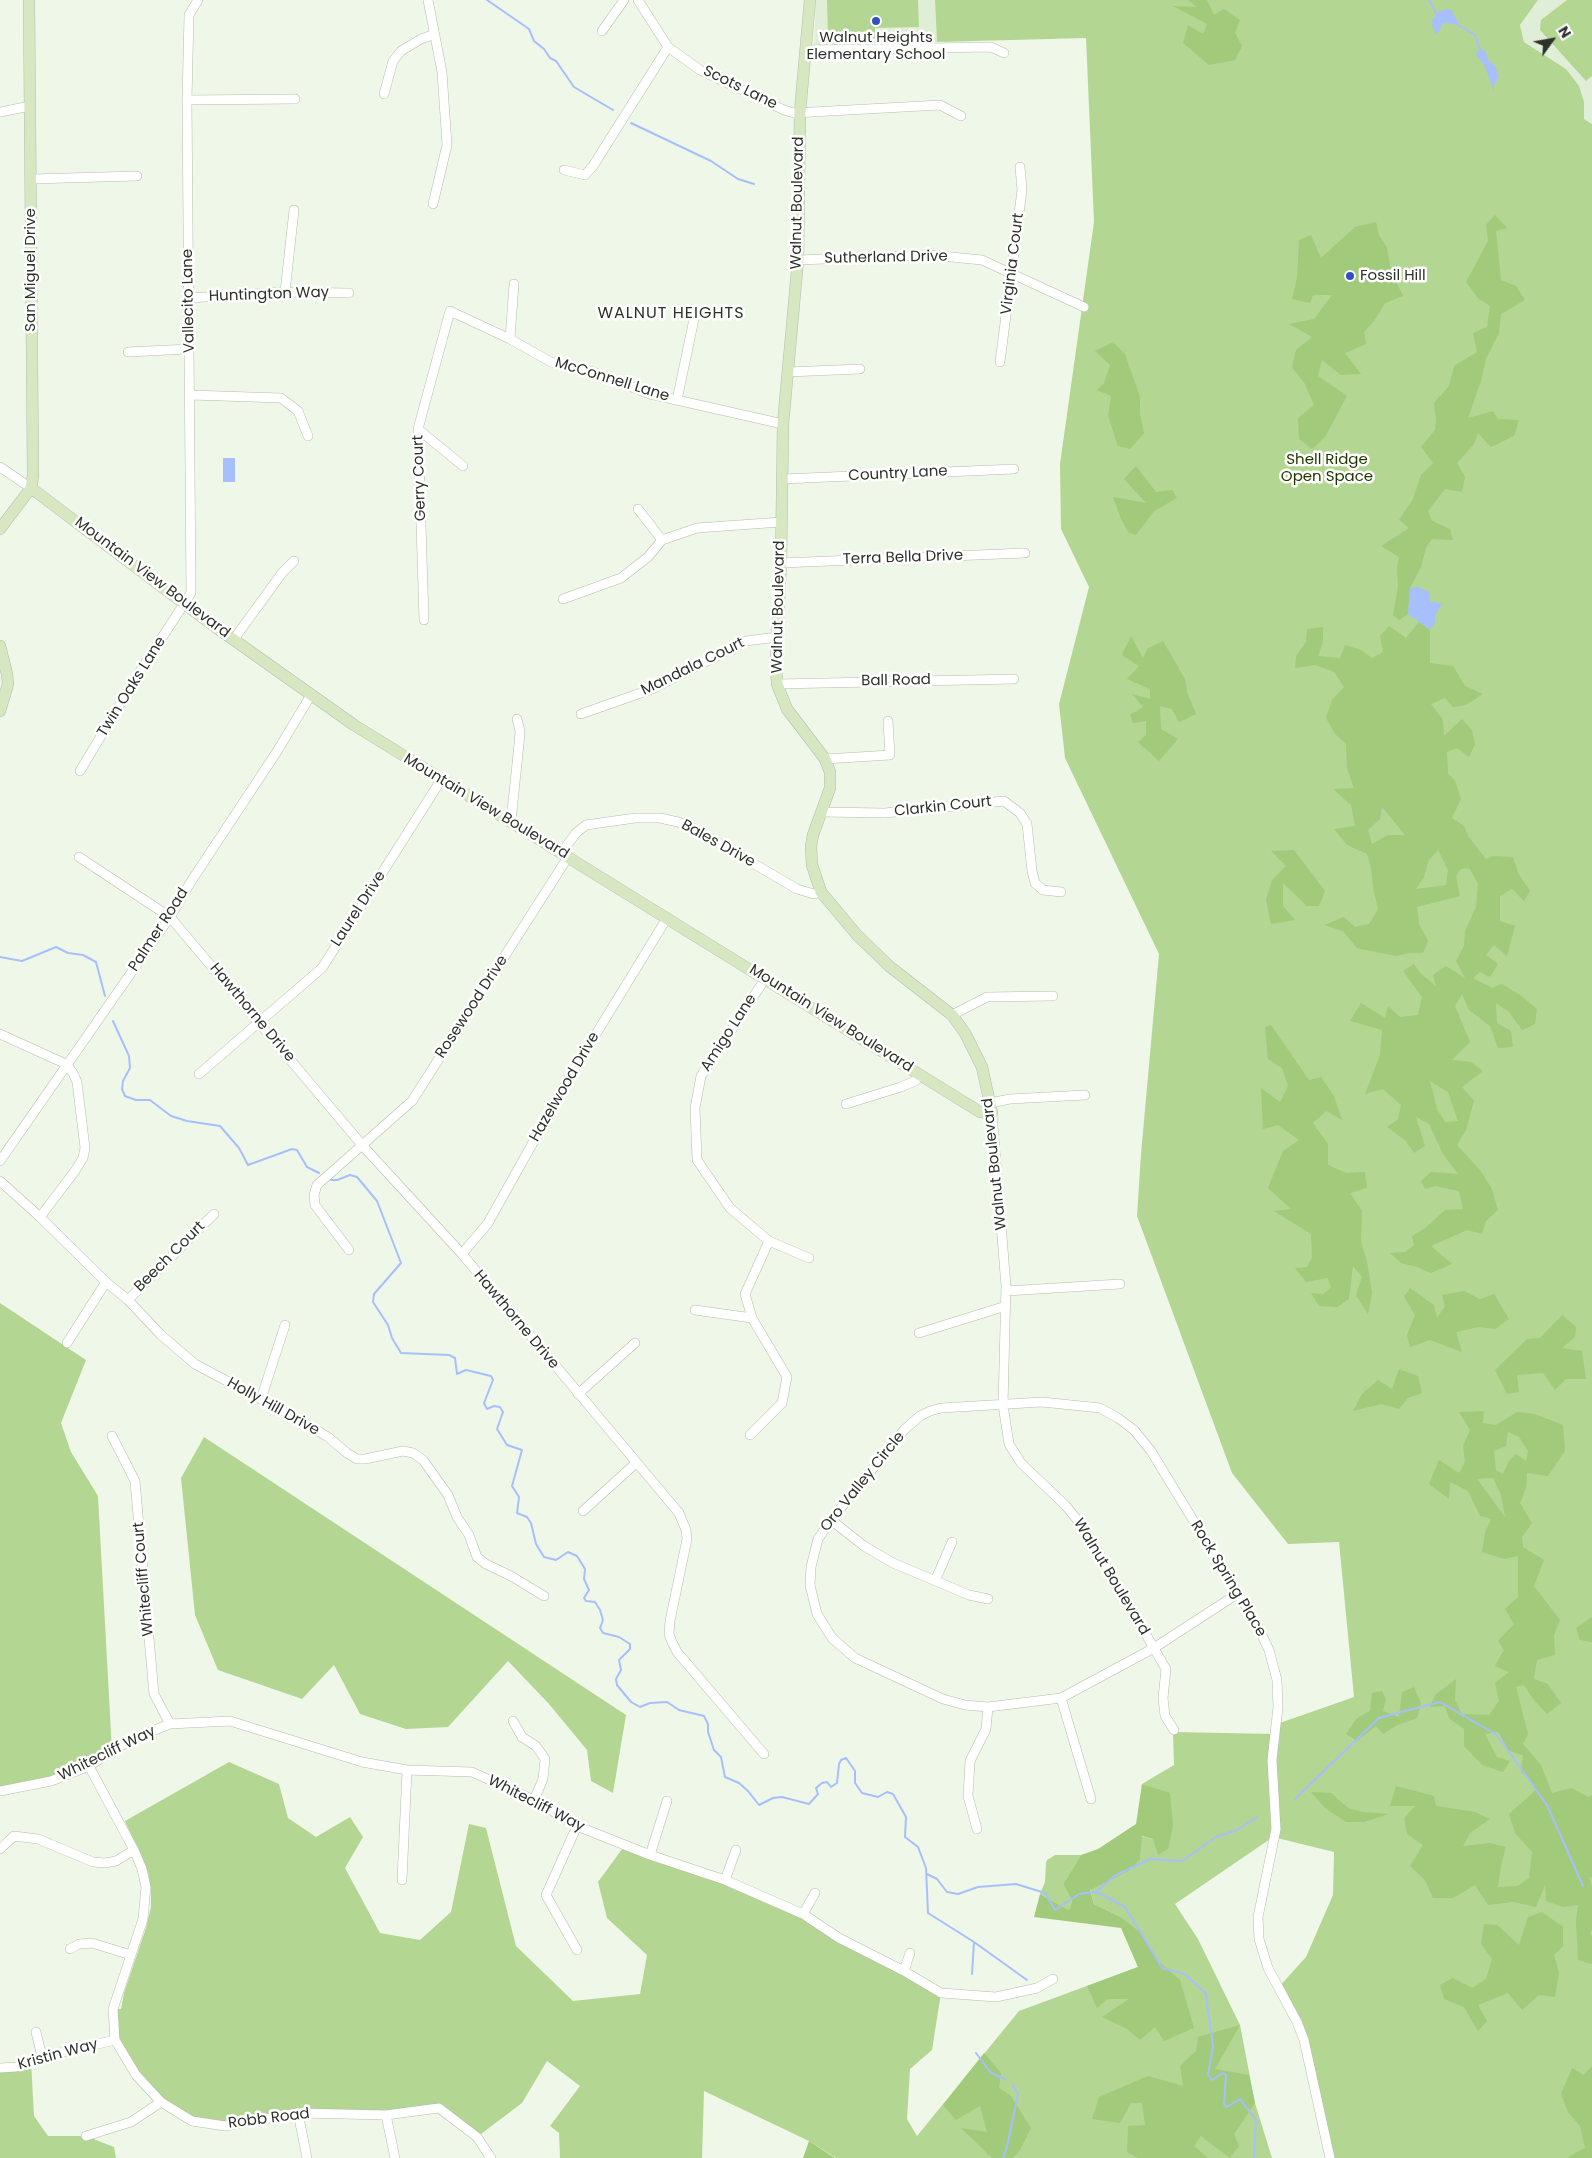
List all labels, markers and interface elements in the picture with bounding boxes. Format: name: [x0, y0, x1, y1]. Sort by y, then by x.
marker: Walnut Heights Elementary School: [870, 15, 882, 27]
north arrow: [1527, 15, 1577, 65]
text: N: [1553, 22, 1576, 42]
place label: Walnut Heights Elementary School: [806, 29, 946, 64]
street label: Scots Lane: [700, 62, 780, 114]
street label: Walnut Boulevard: [788, 136, 808, 270]
street label: San Miguel Drive: [22, 208, 40, 332]
street label: Virginia Court: [998, 212, 1028, 316]
street label: Sutherland Drive: [824, 248, 948, 268]
street label: Vallecito Lane: [179, 249, 199, 353]
place label: Fossil Hill: [1360, 267, 1426, 285]
marker: Fossil Hill: [1344, 270, 1356, 282]
street label: Huntington Way: [209, 284, 329, 306]
district label: WALNUT HEIGHTS: [596, 304, 746, 324]
street label: McConnell Lane: [553, 354, 671, 406]
street label: Gerry Court: [409, 434, 431, 522]
park label: Shell Ridge Open Space: [1281, 451, 1373, 486]
street label: Country Lane: [848, 462, 948, 486]
street label: Mountain View Boulevard: [71, 514, 233, 642]
street label: Walnut Boulevard: [769, 540, 789, 674]
street label: Terra Bella Drive: [843, 547, 963, 569]
street label: Twin Oaks Lane: [94, 634, 170, 740]
street label: Mandala Court: [638, 634, 748, 700]
street label: Ball Road: [861, 671, 931, 691]
street label: Mountain View Boulevard: [400, 750, 572, 864]
street label: Clarkin Court: [893, 793, 993, 821]
street label: Bales Drive: [678, 816, 758, 872]
street label: Laurel Drive: [328, 868, 390, 950]
street label: Palmer Road: [125, 885, 193, 975]
street label: Rosewood Drive: [432, 952, 512, 1062]
street label: Hawthorne Drive: [205, 960, 299, 1066]
street label: Mountain View Boulevard: [746, 961, 916, 1077]
street label: Amigo Lane: [697, 991, 761, 1075]
street label: Hazelwood Drive: [526, 1029, 604, 1145]
street label: Walnut Boulevard: [979, 1097, 1011, 1231]
street label: Beech Court: [131, 1218, 209, 1296]
street label: Hawthorne Drive: [469, 1267, 563, 1373]
street label: Holly Hill Drive: [224, 1374, 322, 1440]
street label: Oro Valley Circle: [817, 1428, 909, 1536]
street label: Walnut Boulevard: [1069, 1515, 1153, 1639]
street label: Rock Spring Place: [1186, 1518, 1270, 1640]
street label: Whitecliff Court: [130, 1521, 158, 1637]
street label: Whitecliff Way: [55, 1723, 159, 1785]
street label: Whitecliff Way: [485, 1772, 587, 1836]
street label: Kristin Way: [16, 2036, 100, 2074]
street label: Robb Road: [227, 2105, 311, 2133]

